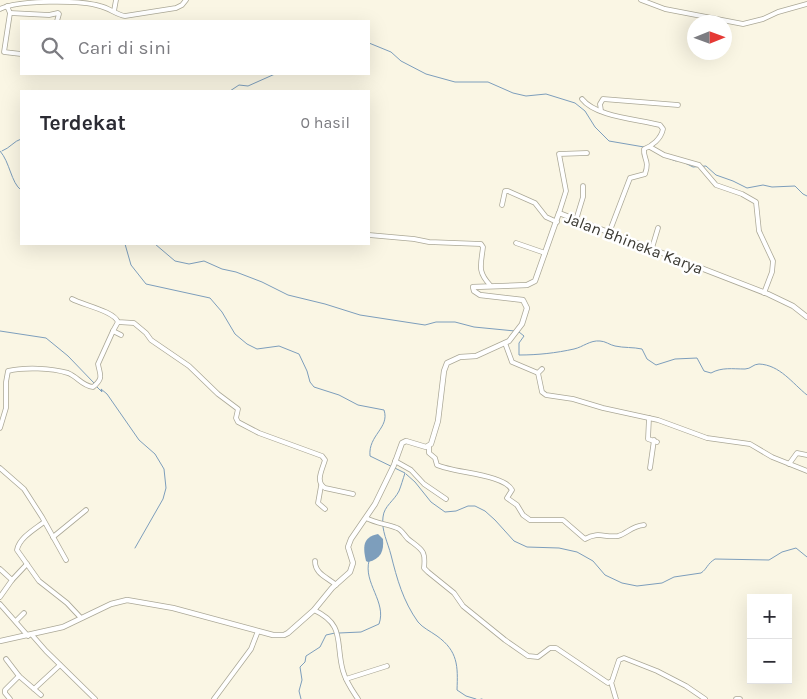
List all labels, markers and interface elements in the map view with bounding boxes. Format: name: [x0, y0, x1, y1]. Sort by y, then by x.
north arrow: [687, 15, 732, 60]
search box: [20, 20, 370, 75]
icon: search: [38, 34, 66, 62]
text: Cari di sini: [78, 37, 171, 59]
text: Terdekat: [40, 111, 126, 135]
text: 0 hasil: [301, 113, 350, 132]
street label: Jalan Bhineka Karya: [562, 208, 706, 278]
map controls: [747, 594, 792, 684]
button: +: [747, 594, 792, 639]
button: −: [747, 639, 792, 684]

